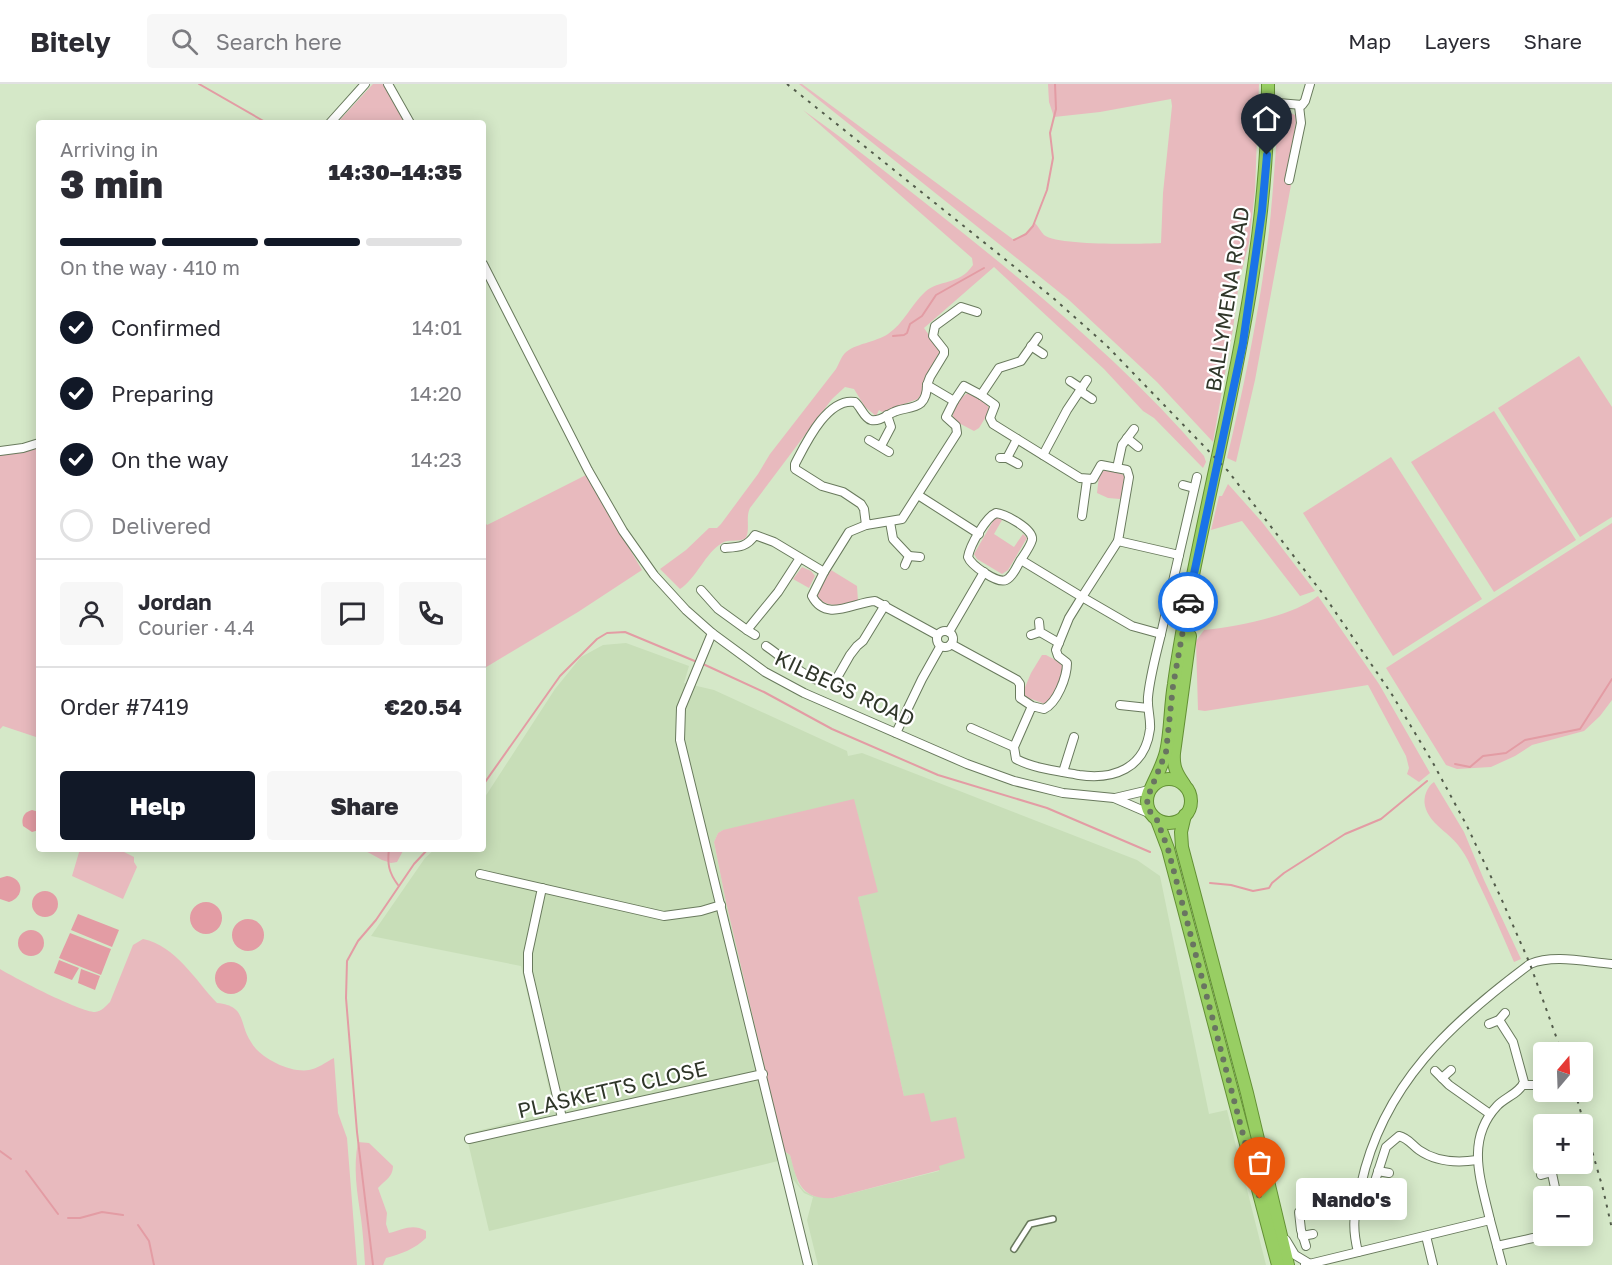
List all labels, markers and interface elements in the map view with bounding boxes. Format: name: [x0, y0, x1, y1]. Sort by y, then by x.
search box: [147, 14, 567, 68]
text: Bitely: [30, 25, 111, 58]
icon: search: [168, 25, 201, 58]
text: Search here: [216, 28, 342, 55]
text: Map: [1348, 28, 1391, 54]
text: Layers: [1424, 28, 1491, 54]
text: Share: [1524, 28, 1582, 54]
pin: [1241, 93, 1292, 155]
icon: home: [1250, 102, 1283, 135]
text: Arriving in: [60, 137, 158, 161]
text: 14:30–14:35: [328, 158, 462, 185]
text: 3 min: [60, 160, 163, 207]
street label: BALLYMENA ROAD: [1200, 205, 1254, 393]
text: On the way · 410 m: [60, 255, 240, 279]
icon: check: [60, 311, 93, 344]
text: Confirmed: [111, 314, 221, 341]
text: 14:01: [412, 315, 462, 339]
icon: check: [60, 377, 93, 410]
text: Preparing: [111, 380, 214, 407]
text: 14:20: [410, 381, 462, 405]
icon: check: [60, 443, 93, 476]
text: On the way: [111, 446, 229, 473]
text: 14:23: [411, 447, 462, 471]
text: Delivered: [111, 512, 211, 539]
courier: [1158, 572, 1218, 632]
button: person: [60, 582, 123, 645]
button: chat: [321, 582, 384, 645]
button: phone: [399, 582, 462, 645]
icon: car: [1172, 586, 1205, 619]
text: Jordan: [138, 588, 212, 615]
text: Courier · 4.4: [138, 615, 255, 639]
street label: KILBEGS ROAD: [771, 644, 919, 732]
text: Order #7419: [60, 693, 189, 720]
text: €20.54: [385, 693, 462, 720]
button: Help: [60, 771, 255, 840]
button: Share: [267, 771, 462, 840]
north arrow: [1533, 1042, 1593, 1102]
map controls: [1533, 1042, 1593, 1246]
street label: PLASKETTS CLOSE: [515, 1055, 709, 1123]
button: +: [1533, 1114, 1593, 1174]
pin: [1234, 1137, 1285, 1199]
icon: bag: [1243, 1146, 1276, 1179]
callout: Nando's: [1296, 1178, 1407, 1220]
button: −: [1533, 1186, 1593, 1246]
text: Nando's: [1312, 1187, 1391, 1211]

